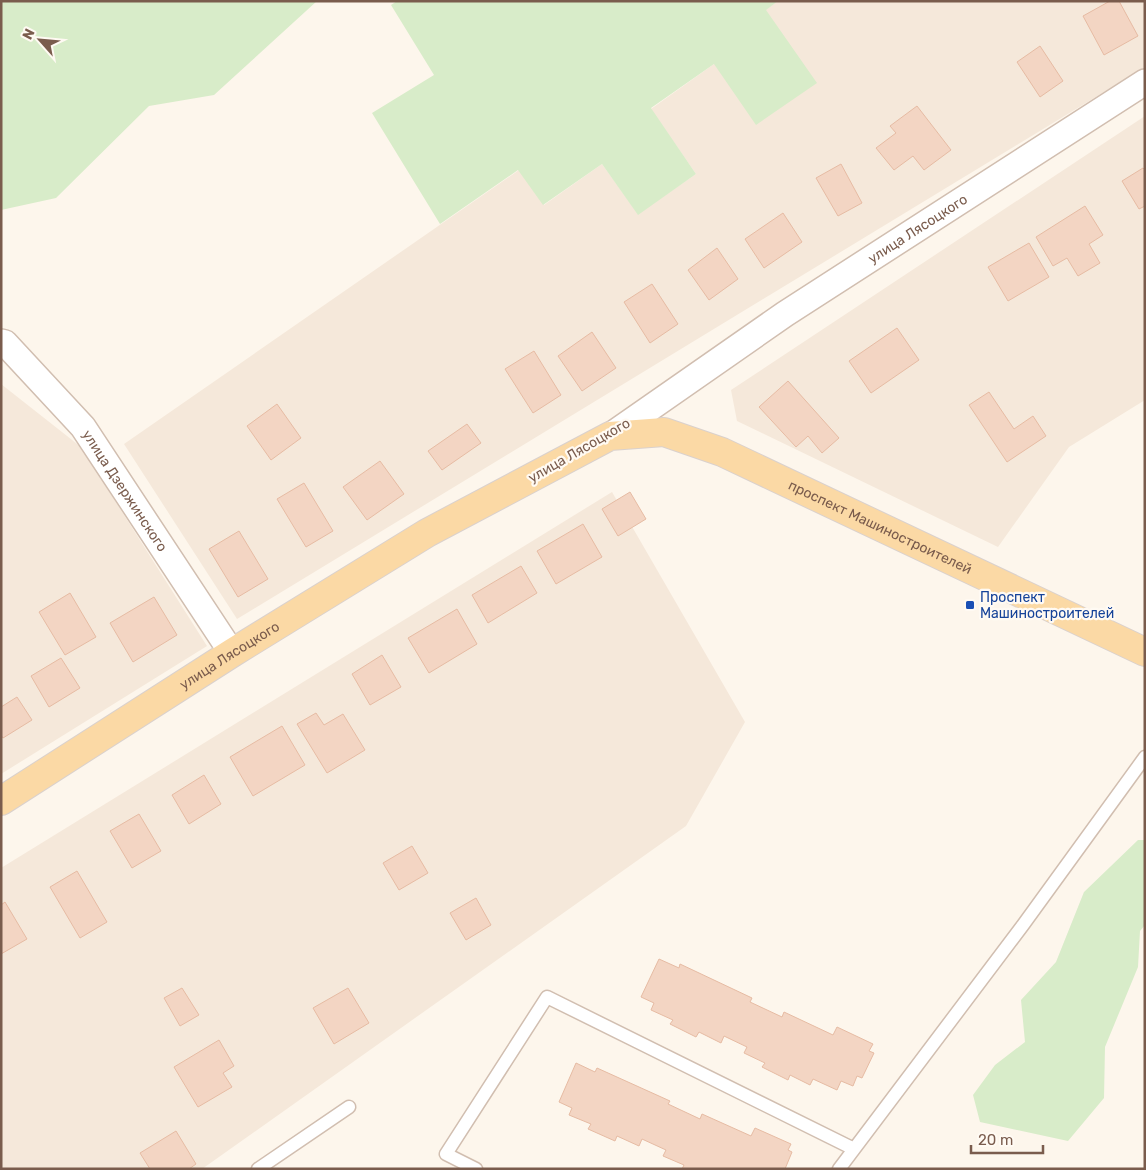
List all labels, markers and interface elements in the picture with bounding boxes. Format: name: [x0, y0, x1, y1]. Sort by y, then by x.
north arrow: [15, 15, 65, 65]
text: N: [19, 26, 39, 43]
street label: улица Лясоцкого: [865, 191, 971, 267]
street label: улица Лясоцкого: [525, 414, 633, 486]
street label: улица Дзержинского: [78, 427, 171, 555]
street label: проспект Машиностроителей: [786, 477, 975, 578]
place label: Проспект Машиностроителей: [980, 589, 1114, 622]
marker: Проспект Машиностроителей: [964, 599, 976, 611]
street label: улица Лясоцкого: [177, 618, 283, 693]
scale bar: [971, 1122, 1044, 1154]
text: 20 m: [978, 1131, 1013, 1149]

